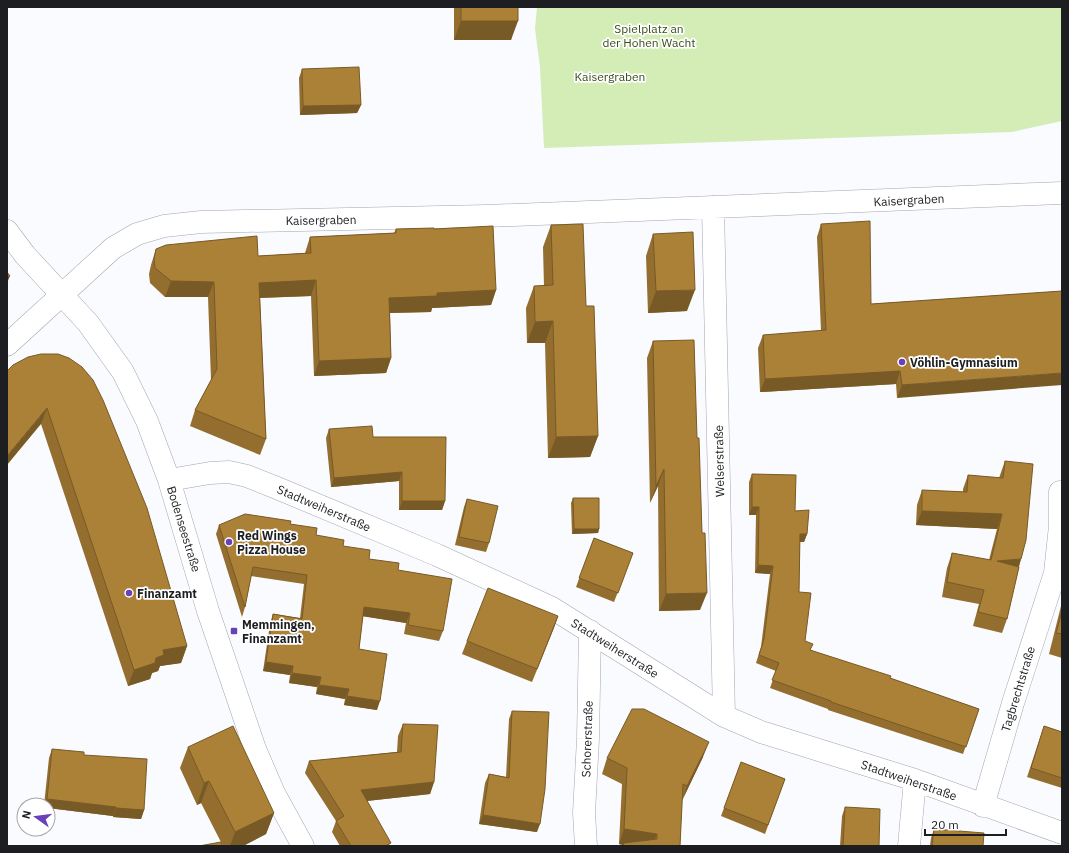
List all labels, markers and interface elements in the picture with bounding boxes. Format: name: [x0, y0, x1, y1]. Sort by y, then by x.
park label: Spielplatz an der Hohen Wacht: [602, 21, 696, 50]
park label: Kaisergraben: [575, 69, 645, 84]
street label: Kaisergraben: [873, 191, 945, 209]
street label: Kaisergraben: [285, 212, 357, 228]
place label: Vöhlin-Gymnasium: [910, 355, 1018, 370]
marker: Vöhlin-Gymnasium: [897, 357, 907, 367]
street label: Welserstraße: [711, 424, 727, 497]
street label: Stadtweiherstraße: [275, 481, 373, 535]
street label: Bodenseestraße: [164, 484, 204, 574]
place label: Red Wings Pizza House: [237, 528, 306, 557]
marker: Red Wings Pizza House: [224, 537, 234, 547]
place label: Finanzamt: [137, 586, 197, 601]
marker: Finanzamt: [124, 588, 134, 598]
street label: Stadtweiherstraße: [568, 615, 662, 681]
place label: Memmingen, Finanzamt: [242, 617, 315, 646]
marker: Memmingen, Finanzamt: [229, 626, 239, 636]
street label: Tagbrechtstraße: [998, 644, 1038, 734]
street label: Schorerstraße: [578, 700, 596, 778]
street label: Stadtweiherstraße: [859, 757, 959, 804]
north arrow: [16, 797, 56, 837]
text: N: [19, 809, 34, 820]
scale bar: [925, 811, 1006, 837]
text: 20 m: [931, 817, 959, 832]

